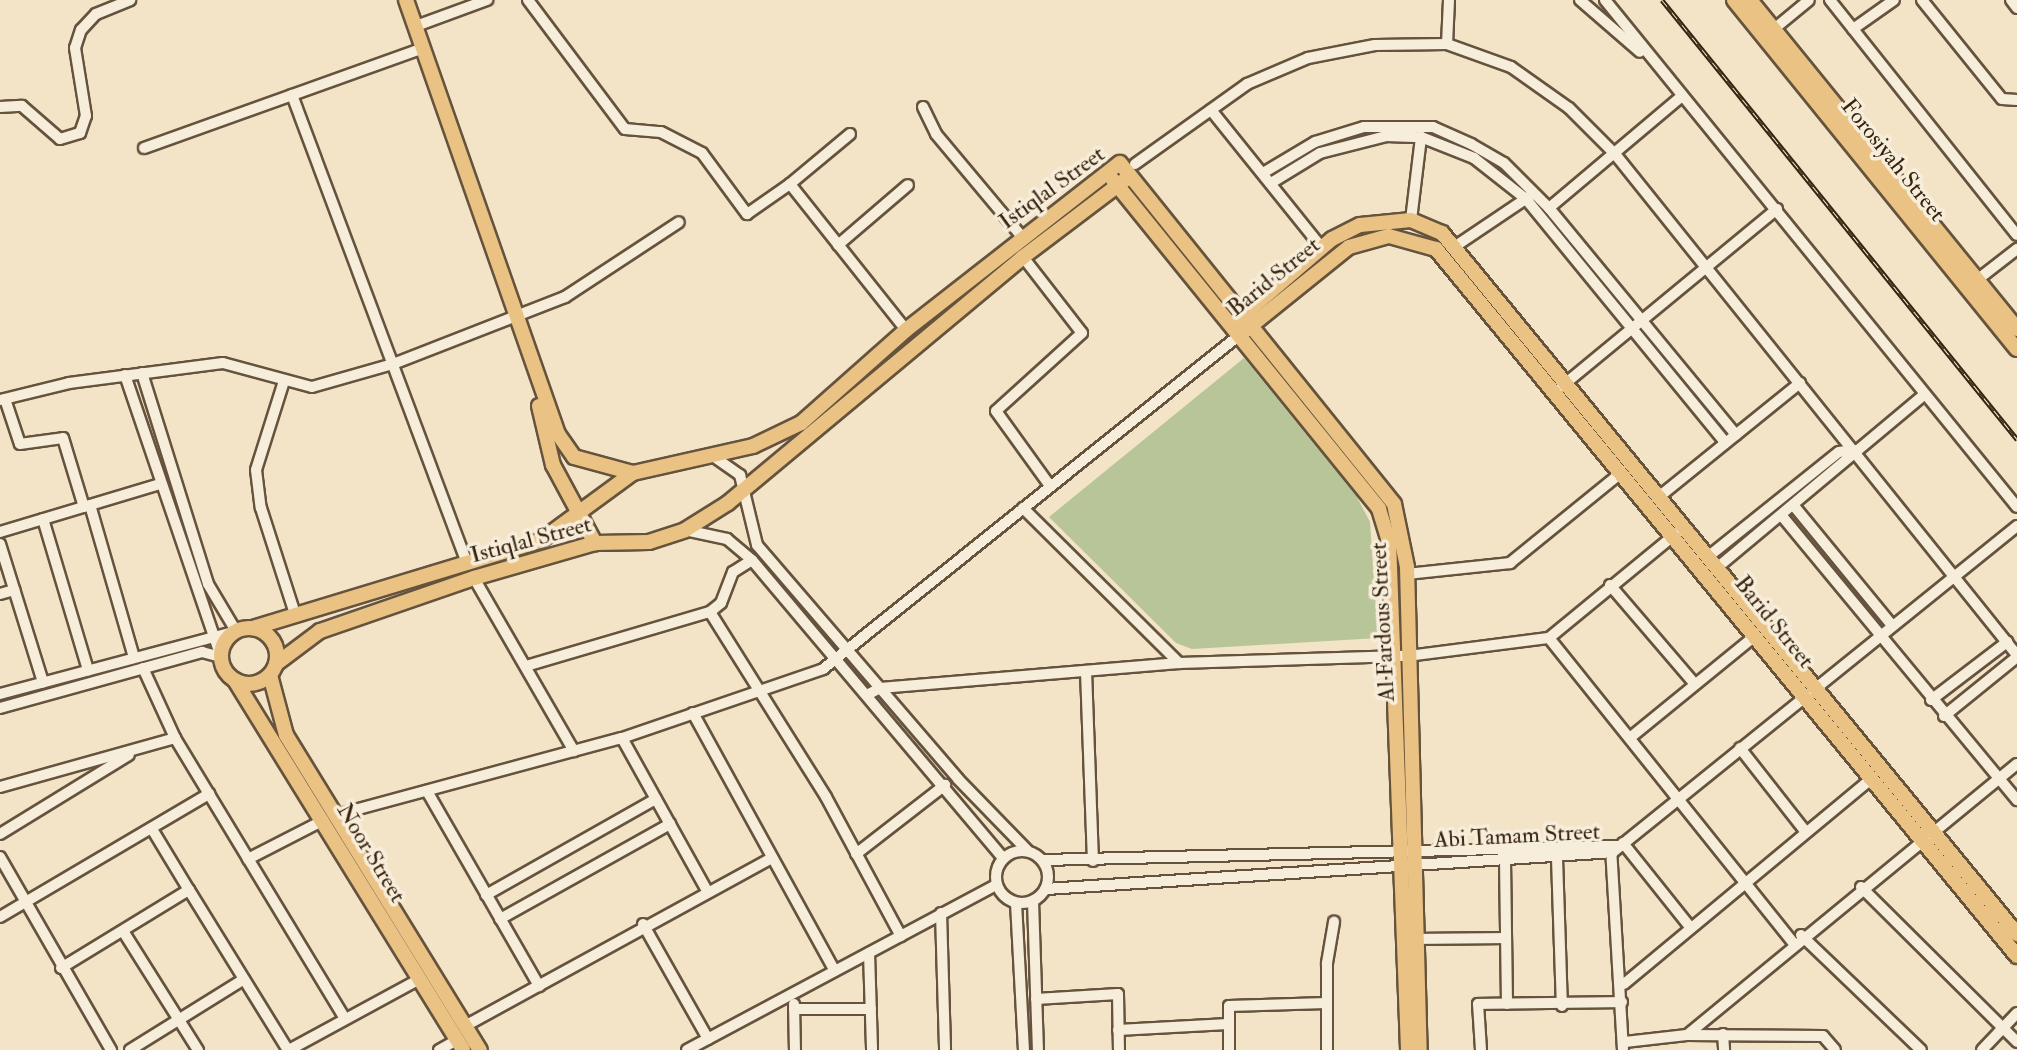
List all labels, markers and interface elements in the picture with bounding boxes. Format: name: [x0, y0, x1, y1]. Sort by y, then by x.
street label: Forosiyah Street: [1835, 93, 1951, 227]
street label: Istiqlal Street: [994, 140, 1110, 236]
street label: Barid Street: [1222, 231, 1326, 323]
street label: Istiqlal Street: [468, 511, 594, 569]
street label: Al Fardous Street: [1365, 542, 1401, 702]
street label: Barid Street: [1728, 570, 1820, 674]
street label: Noor Street: [331, 798, 411, 908]
street label: Abi Tamam Street: [1433, 818, 1601, 854]

